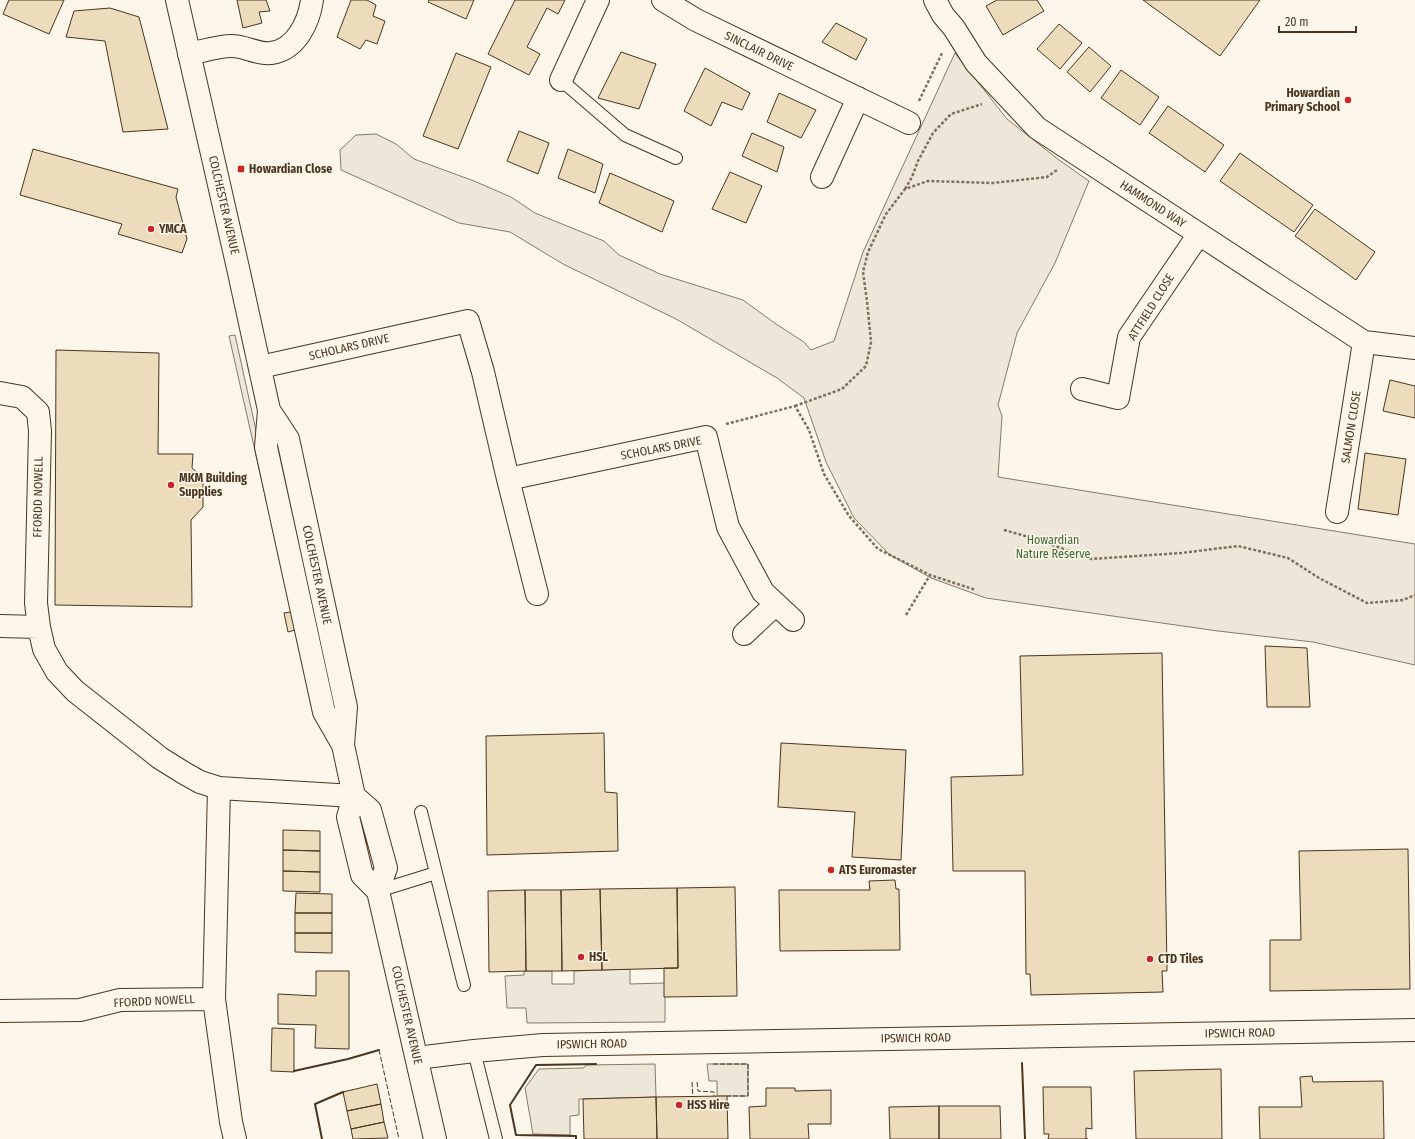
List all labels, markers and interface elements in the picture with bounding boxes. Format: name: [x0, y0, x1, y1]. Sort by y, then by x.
scale bar: [1279, 8, 1356, 34]
text: 20 m: [1285, 15, 1309, 29]
street label: SINCLAIR DRIVE: [722, 28, 796, 74]
place label: Howardian Primary School: [1265, 86, 1341, 114]
marker: Howardian Primary School: [1343, 95, 1353, 105]
street label: COLCHESTER AVENUE: [206, 154, 242, 256]
place label: Howardian Close: [249, 162, 332, 176]
marker: Howardian Close: [236, 164, 246, 174]
street label: HAMMOND WAY: [1117, 177, 1189, 231]
place label: YMCA: [158, 222, 187, 236]
marker: YMCA: [146, 224, 156, 234]
street label: ATTFIELD CLOSE: [1125, 271, 1177, 343]
street label: SCHOLARS DRIVE: [307, 331, 391, 363]
street label: SALMON CLOSE: [1338, 389, 1364, 464]
street label: SCHOLARS DRIVE: [619, 433, 703, 463]
street label: FFORDD NOWELL: [30, 456, 46, 538]
place label: MKM Building Supplies: [179, 471, 247, 499]
marker: MKM Building Supplies: [166, 480, 176, 490]
street label: COLCHESTER AVENUE: [300, 524, 334, 626]
park label: Howardian Nature Reserve: [1016, 533, 1090, 561]
place label: ATS Euromaster: [838, 863, 917, 877]
marker: ATS Euromaster: [826, 865, 836, 875]
place label: HSL: [589, 950, 608, 964]
marker: HSL: [576, 952, 586, 962]
place label: CTD Tiles: [1158, 952, 1204, 966]
marker: CTD Tiles: [1145, 954, 1155, 964]
street label: COLCHESTER AVENUE: [389, 964, 425, 1066]
street label: FFORDD NOWELL: [113, 992, 196, 1010]
street label: IPSWICH ROAD: [1205, 1025, 1275, 1041]
street label: IPSWICH ROAD: [881, 1030, 951, 1046]
street label: IPSWICH ROAD: [557, 1036, 627, 1052]
place label: HSS Hire: [687, 1098, 730, 1112]
marker: HSS Hire: [674, 1100, 684, 1110]

